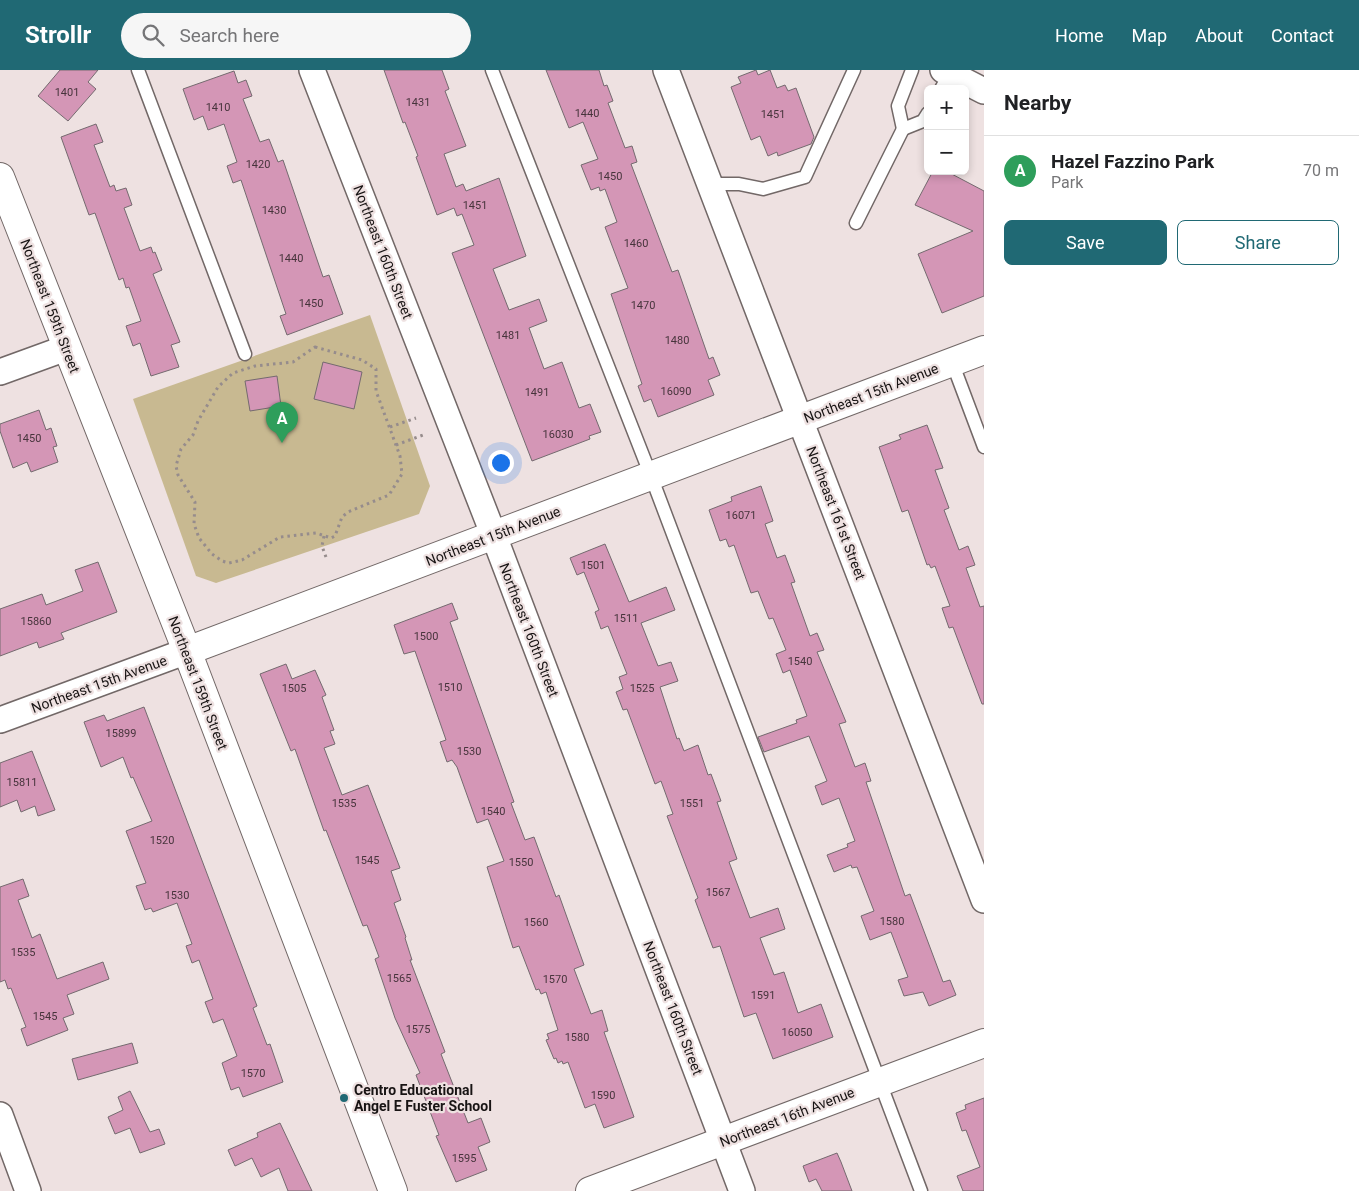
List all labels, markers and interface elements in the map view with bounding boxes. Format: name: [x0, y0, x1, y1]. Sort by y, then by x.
search box: [121, 13, 471, 58]
text: Strollr: [25, 21, 91, 49]
icon: search: [139, 21, 167, 49]
text: Search here: [179, 24, 279, 47]
text: Home: [1055, 25, 1104, 46]
text: Map: [1132, 25, 1167, 46]
text: About: [1195, 25, 1243, 46]
text: Contact: [1271, 25, 1334, 46]
map controls: [924, 85, 969, 175]
button: +: [924, 85, 969, 130]
house number: 1401: [55, 86, 79, 99]
text: Nearby: [1004, 91, 1071, 115]
house number: 1431: [406, 96, 430, 109]
house number: 1410: [206, 101, 230, 114]
house number: 1440: [575, 107, 599, 120]
house number: 1451: [761, 108, 785, 121]
button: −: [924, 130, 969, 175]
text: Hazel Fazzino Park: [1051, 150, 1214, 173]
house number: 1420: [246, 158, 270, 171]
text: A: [1015, 161, 1025, 180]
text: 70 m: [1303, 161, 1339, 180]
house number: 1450: [598, 170, 622, 183]
text: Park: [1051, 173, 1083, 192]
street label: Northeast 160th Street: [350, 183, 416, 322]
house number: 1451: [463, 199, 487, 212]
house number: 1430: [262, 204, 286, 217]
button: Save: [1004, 220, 1167, 265]
button: Share: [1177, 220, 1339, 265]
street label: Northeast 159th Street: [17, 237, 83, 376]
house number: 1460: [624, 237, 648, 250]
house number: 1440: [279, 252, 303, 265]
house number: 1450: [299, 297, 323, 310]
house number: 1470: [631, 299, 655, 312]
house number: 1481: [496, 329, 520, 342]
house number: 1480: [665, 334, 689, 347]
street label: Northeast 15th Avenue: [801, 360, 941, 426]
house number: 16090: [661, 385, 691, 398]
house number: 1491: [525, 386, 549, 399]
pin: A: [266, 402, 298, 443]
house number: 16030: [543, 428, 573, 441]
house number: 1450: [17, 432, 41, 445]
street label: Northeast 161st Street: [803, 444, 869, 582]
your location: [488, 450, 514, 476]
street label: Northeast 15th Avenue: [423, 503, 563, 569]
house number: 16071: [726, 509, 756, 522]
house number: 1501: [581, 559, 605, 572]
street label: Northeast 160th Street: [496, 561, 562, 700]
house number: 1511: [614, 612, 638, 625]
street label: Northeast 159th Street: [165, 614, 231, 753]
house number: 15860: [21, 615, 51, 628]
house number: 1500: [414, 630, 438, 643]
street label: Northeast 15th Avenue: [29, 652, 169, 716]
house number: 1540: [788, 655, 812, 668]
house number: 1510: [438, 681, 462, 694]
house number: 1505: [282, 682, 306, 695]
house number: 1525: [630, 682, 654, 695]
house number: 15899: [106, 727, 136, 740]
house number: 1530: [457, 745, 481, 758]
house number: 15811: [7, 776, 37, 789]
house number: 1535: [332, 797, 356, 810]
house number: 1551: [680, 797, 704, 810]
house number: 1540: [481, 805, 505, 818]
house number: 1520: [150, 834, 174, 847]
house number: 1545: [355, 854, 379, 867]
house number: 1550: [509, 856, 533, 869]
house number: 1567: [706, 886, 730, 899]
house number: 1530: [165, 889, 189, 902]
house number: 1580: [880, 915, 904, 928]
house number: 1560: [524, 916, 548, 929]
street label: Northeast 160th Street: [640, 939, 706, 1078]
house number: 1535: [11, 946, 35, 959]
house number: 1565: [387, 972, 411, 985]
house number: 1570: [543, 973, 567, 986]
house number: 1591: [751, 989, 775, 1002]
house number: 1545: [33, 1010, 57, 1023]
house number: 1575: [406, 1023, 430, 1036]
house number: 16050: [782, 1026, 812, 1039]
house number: 1580: [565, 1031, 589, 1044]
house number: 1570: [241, 1067, 265, 1080]
place label: Centro Educational Angel E Fuster School: [354, 1082, 492, 1114]
street label: Northeast 16th Avenue: [717, 1084, 857, 1150]
house number: 1590: [591, 1089, 615, 1102]
marker: Centro Educational Angel E Fuster School: [338, 1092, 350, 1104]
house number: 1595: [452, 1152, 476, 1165]

